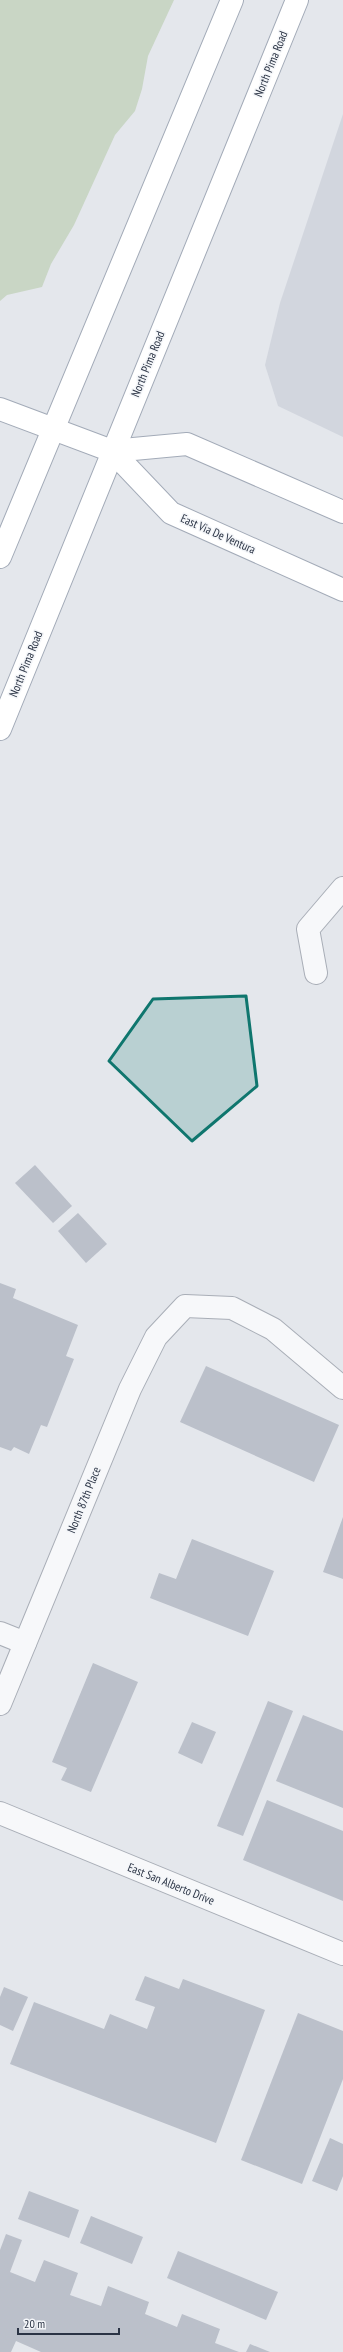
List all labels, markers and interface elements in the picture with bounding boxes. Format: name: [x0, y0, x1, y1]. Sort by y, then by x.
street label: North Pima Road: [250, 29, 291, 99]
street label: North Pima Road: [127, 329, 168, 399]
street label: East Via De Ventura: [178, 510, 258, 557]
street label: North Pima Road: [5, 629, 46, 699]
street label: North 87th Place: [63, 1464, 104, 1535]
street label: East San Alberto Drive: [126, 1859, 217, 1908]
scale bar: [18, 2310, 119, 2336]
text: 20 m: [24, 2316, 45, 2331]

